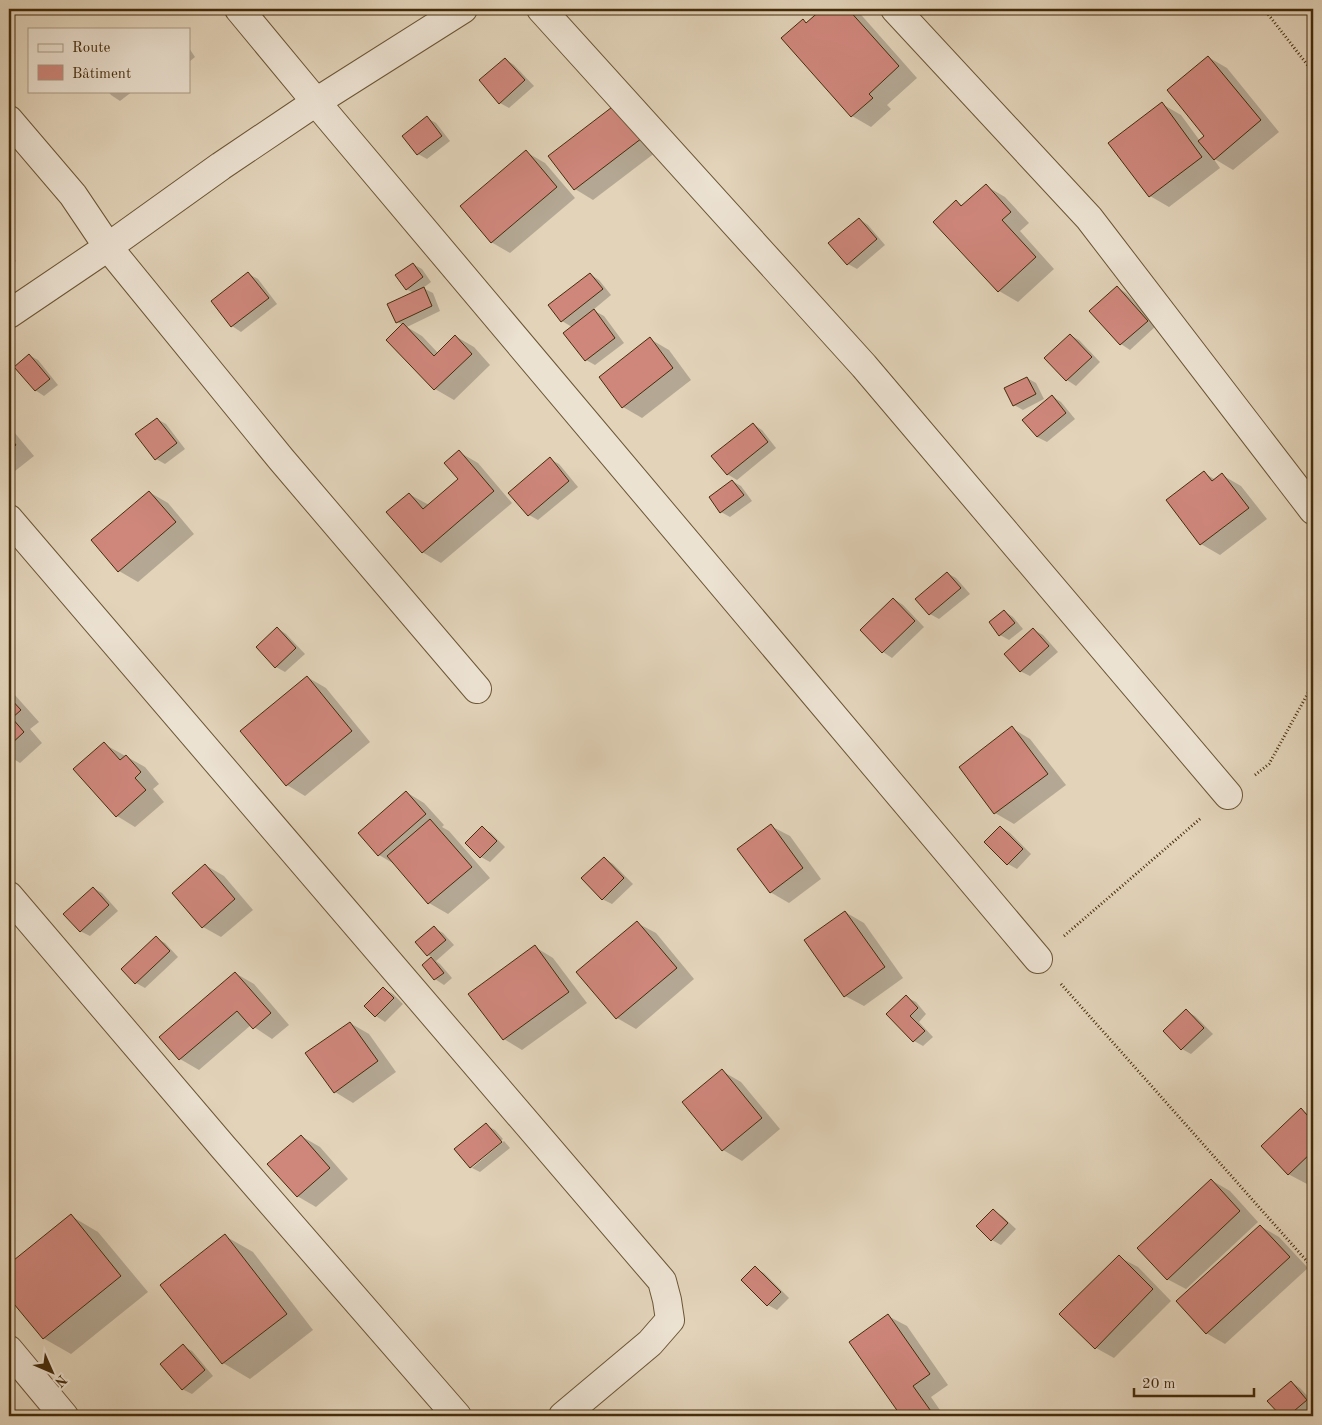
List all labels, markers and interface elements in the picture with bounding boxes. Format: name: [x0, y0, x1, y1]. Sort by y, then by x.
legend: [28, 28, 190, 92]
text: Route: [72, 41, 110, 56]
text: Bâtiment: [72, 67, 131, 82]
north arrow: [28, 1348, 78, 1398]
scale bar: [1134, 1365, 1254, 1397]
text: N: [52, 1372, 69, 1389]
text: 20 m: [1142, 1377, 1176, 1392]

